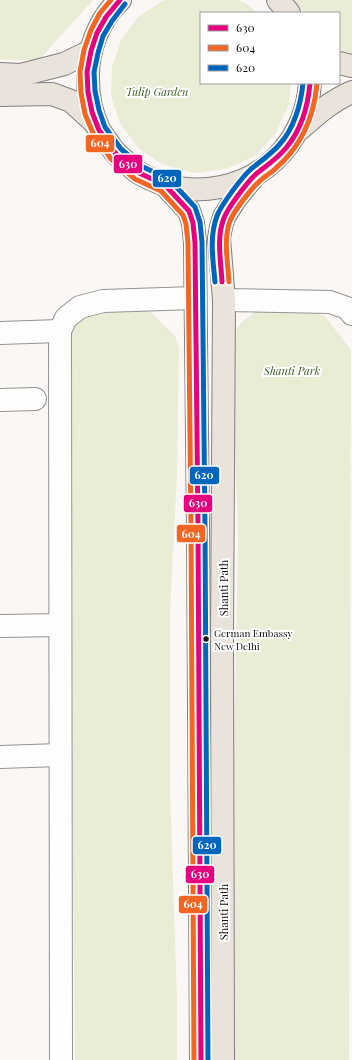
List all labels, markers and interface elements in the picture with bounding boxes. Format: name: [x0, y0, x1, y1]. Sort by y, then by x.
legend: [200, 12, 340, 84]
text: 630: [236, 19, 255, 35]
text: 604: [236, 39, 255, 55]
text: 620: [236, 59, 255, 75]
park label: Tulip Garden: [126, 84, 188, 99]
line badge: 604: [85, 134, 115, 153]
text: 604: [91, 135, 110, 150]
line badge: 630: [113, 154, 143, 174]
text: 630: [119, 156, 137, 171]
line badge: 620: [152, 169, 182, 188]
text: 620: [157, 170, 177, 185]
park label: Shanti Park: [263, 363, 321, 378]
line badge: 620: [189, 466, 220, 485]
text: 620: [194, 467, 214, 482]
line badge: 630: [183, 494, 213, 513]
text: 630: [189, 495, 207, 510]
line badge: 604: [176, 524, 206, 543]
text: 604: [182, 526, 201, 541]
street label: Shanti Path: [216, 559, 231, 616]
place label: German Embassy New Delhi: [214, 626, 292, 653]
marker: German Embassy New Delhi: [201, 634, 211, 644]
line badge: 620: [192, 836, 222, 855]
text: 620: [197, 837, 217, 852]
line badge: 630: [185, 865, 215, 884]
text: 630: [191, 866, 209, 881]
street label: Shanti Path: [216, 883, 231, 940]
line badge: 604: [178, 895, 208, 914]
text: 604: [184, 896, 203, 911]

